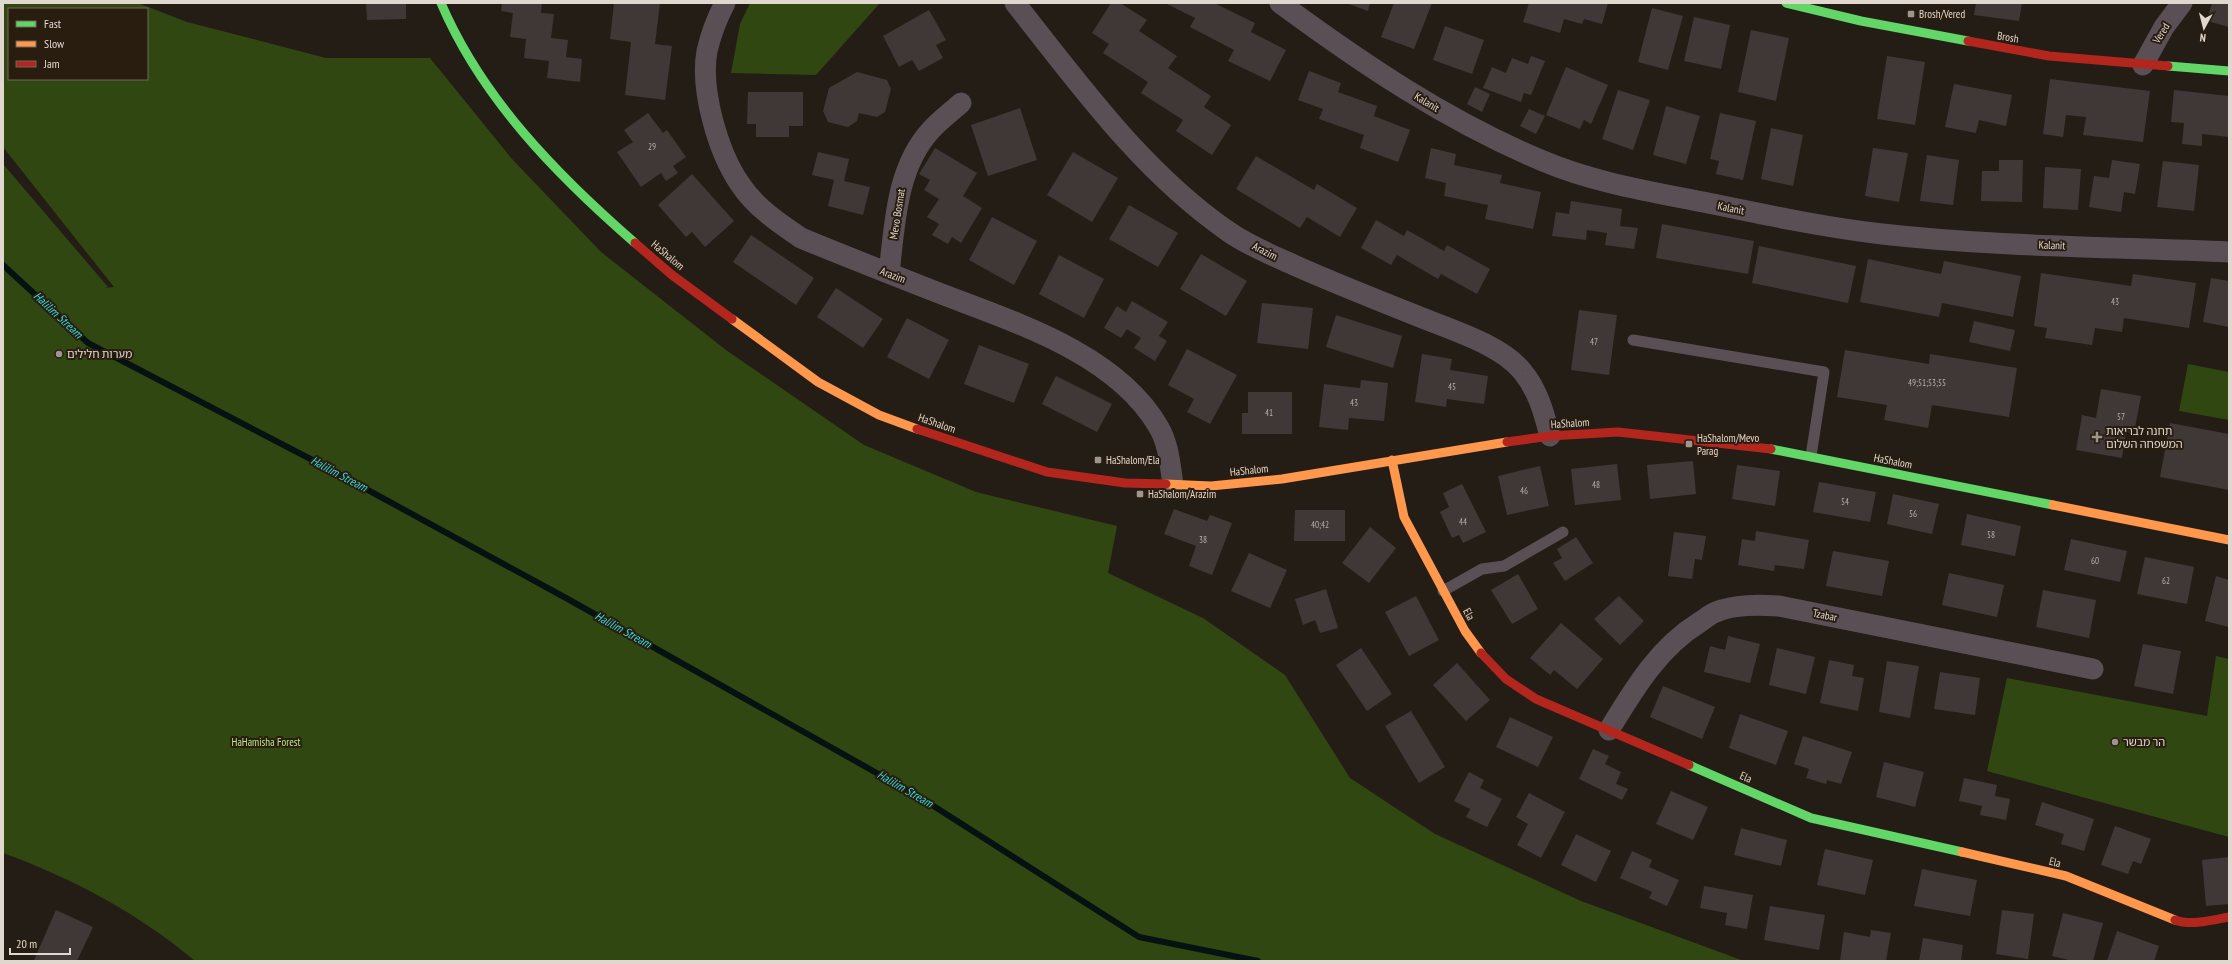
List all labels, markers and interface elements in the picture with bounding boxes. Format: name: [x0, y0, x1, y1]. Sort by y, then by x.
place label: Brosh/Vered: [1919, 7, 1965, 21]
legend: [8, 8, 148, 80]
north arrow: [2184, 8, 2224, 48]
marker: Brosh/Vered: [1906, 9, 1916, 19]
text: Fast: [44, 16, 62, 31]
street label: Vered: [2149, 20, 2173, 47]
street label: Brosh: [1996, 28, 2020, 46]
text: N: [2199, 31, 2207, 45]
text: Slow: [44, 36, 65, 51]
text: Jam: [43, 56, 60, 71]
street label: Kalanit: [1412, 89, 1442, 115]
house number: 29: [648, 141, 656, 152]
street label: Mevo Bosmat: [886, 188, 908, 240]
street label: Kalanit: [1717, 199, 1745, 217]
street label: HaShalom: [649, 237, 687, 273]
street label: Kalanit: [2038, 238, 2066, 252]
street label: Arazim: [1250, 239, 1280, 263]
street label: Arazim: [878, 264, 908, 286]
water label: Halilim Stream: [31, 288, 87, 342]
house number: 43: [2111, 296, 2119, 307]
house number: 47: [1590, 336, 1598, 347]
place label: מערות חלילים: [67, 347, 132, 361]
marker: מערות חלילים: [54, 349, 64, 359]
house number: 49;51;53;55: [1908, 377, 1946, 388]
house number: 45: [1448, 381, 1456, 392]
house number: 43: [1350, 397, 1358, 408]
house number: 41: [1265, 407, 1273, 418]
street label: HaShalom: [916, 410, 958, 436]
house number: 57: [2117, 411, 2125, 422]
street label: HaShalom: [1550, 415, 1590, 431]
place label: תחנה לבריאות המשפחה השלום: [2106, 424, 2183, 451]
place label: HaShalom/Mevo Parag: [1697, 431, 1760, 458]
marker: תחנה לבריאות המשפחה השלום: [2091, 431, 2103, 443]
marker: HaShalom/Mevo Parag: [1684, 439, 1694, 449]
street label: HaShalom: [1873, 450, 1913, 472]
water label: Halilim Stream: [308, 452, 371, 495]
place label: HaShalom/Ela: [1106, 453, 1160, 467]
marker: HaShalom/Ela: [1093, 455, 1103, 465]
street label: HaShalom: [1229, 461, 1269, 479]
house number: 48: [1592, 479, 1600, 490]
house number: 46: [1520, 485, 1528, 496]
place label: HaShalom/Arazim: [1148, 487, 1216, 501]
marker: HaShalom/Arazim: [1135, 489, 1145, 499]
house number: 54: [1841, 496, 1849, 507]
house number: 56: [1909, 508, 1917, 519]
house number: 44: [1459, 516, 1467, 527]
house number: 40;42: [1311, 519, 1329, 530]
house number: 58: [1987, 529, 1995, 540]
house number: 38: [1199, 534, 1207, 545]
house number: 60: [2091, 555, 2099, 566]
house number: 62: [2162, 575, 2170, 586]
street label: Ela: [1460, 606, 1478, 622]
street label: Tzabar: [1812, 606, 1838, 624]
water label: Halilim Stream: [593, 608, 655, 652]
park label: HaHamisha Forest: [231, 735, 301, 749]
place label: הר מבשר: [2123, 735, 2165, 749]
marker: הר מבשר: [2110, 737, 2120, 747]
water label: Halilim Stream: [875, 767, 937, 811]
street label: Ela: [1738, 768, 1754, 786]
street label: Ela: [2048, 854, 2062, 870]
scale bar: [10, 930, 70, 956]
text: 20 m: [16, 936, 37, 951]

